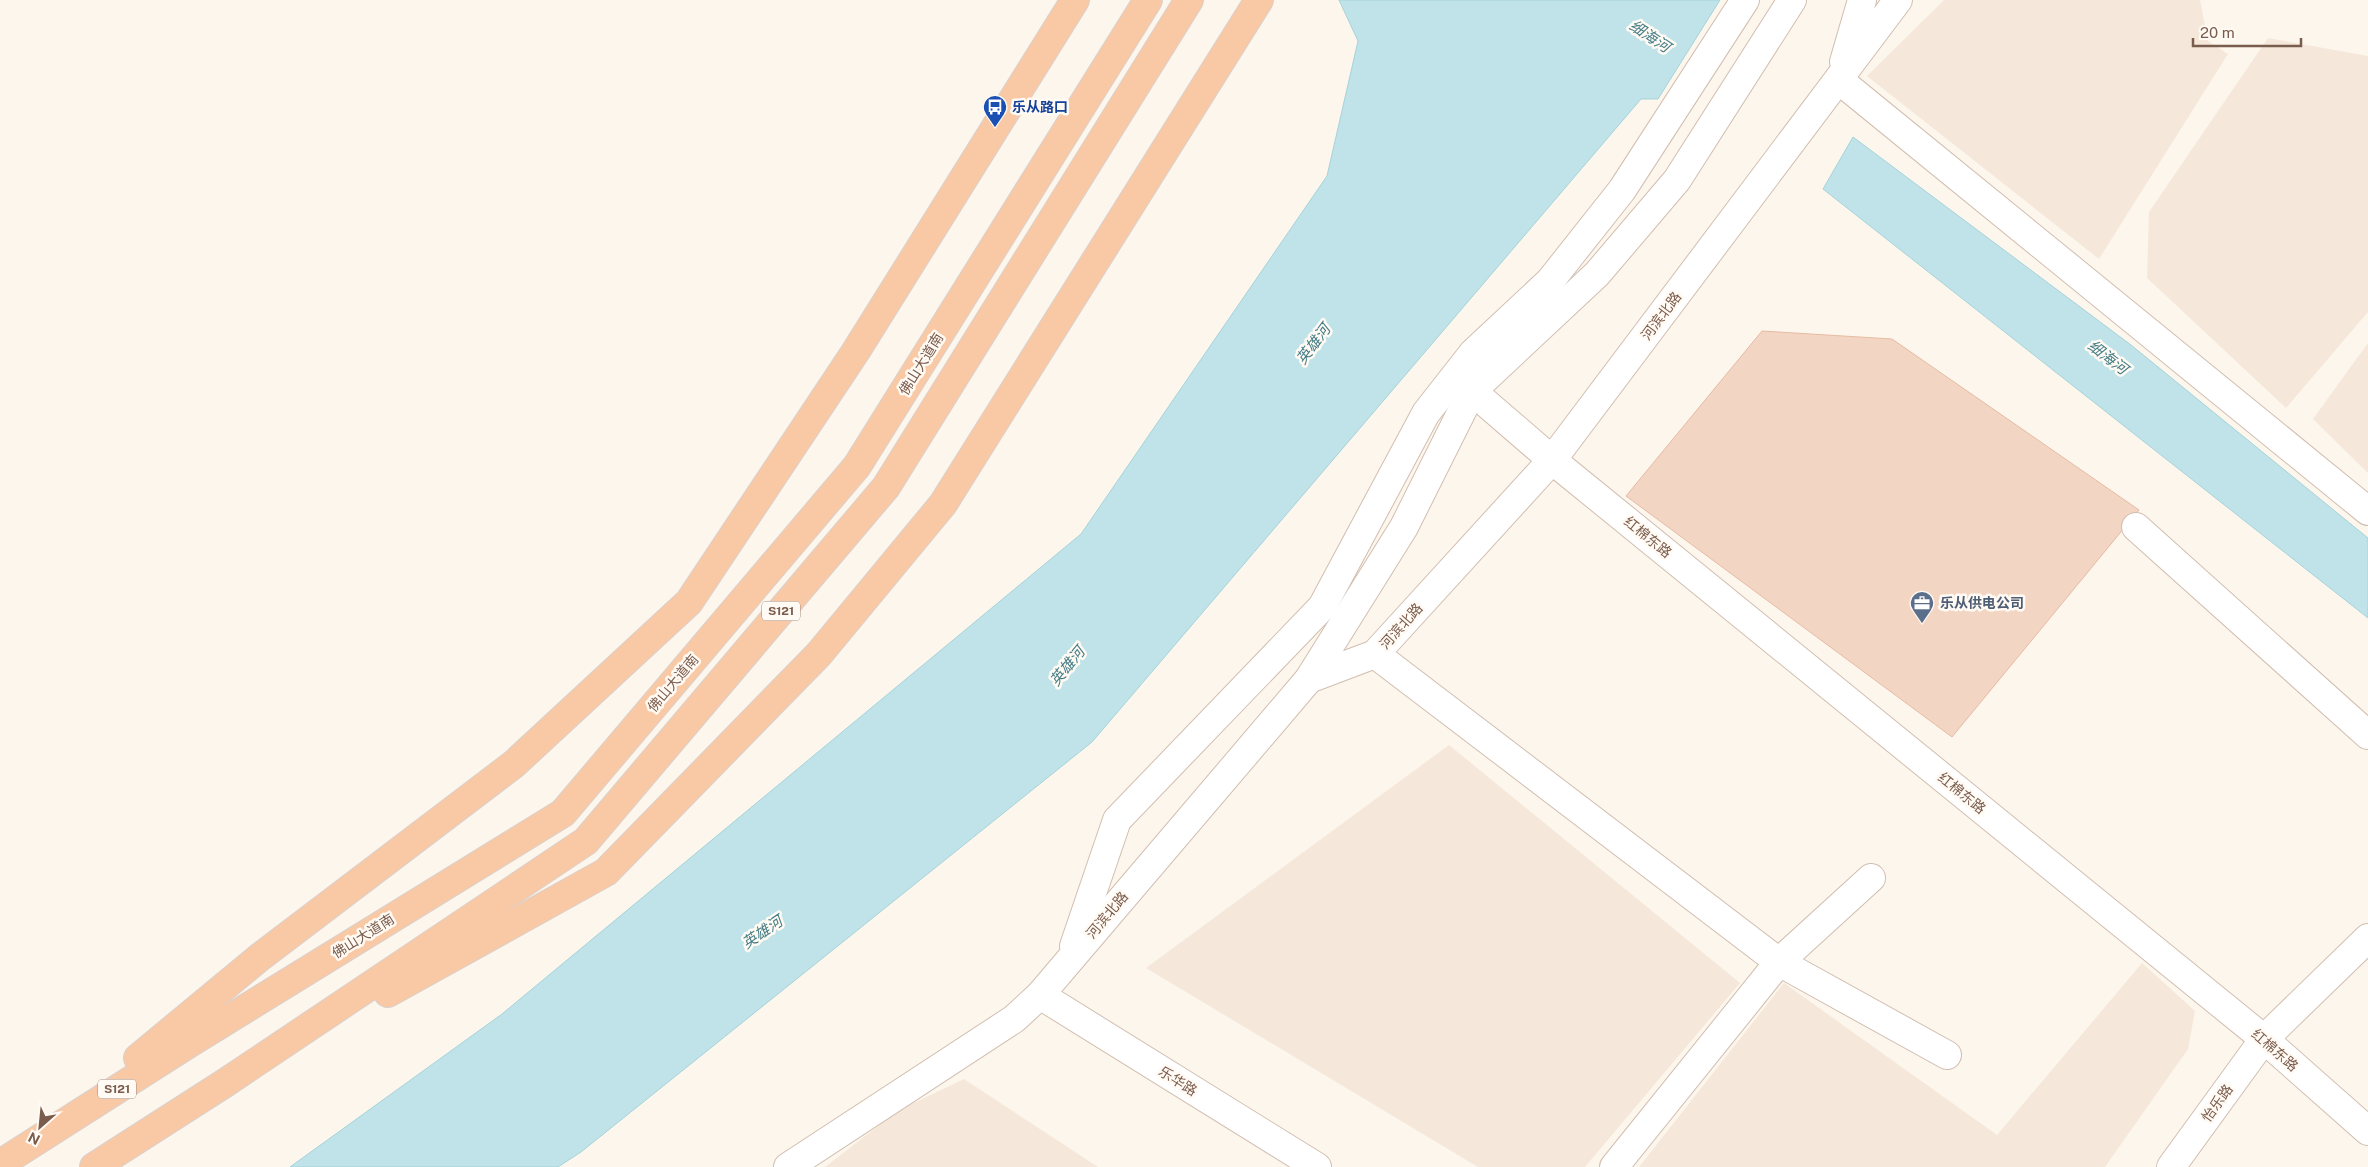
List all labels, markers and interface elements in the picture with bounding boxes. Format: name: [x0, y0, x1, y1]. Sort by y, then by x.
scale bar: [2193, 15, 2300, 47]
water label: 细海河: [1626, 17, 1676, 57]
text: 20 m: [2200, 24, 2235, 41]
bus stop icon: 乐从路口: [982, 94, 1008, 128]
place label: 乐从路口: [1012, 99, 1068, 115]
street label: 河滨北路: [1638, 289, 1684, 343]
water label: 英雄河: [1293, 319, 1335, 367]
street label: 佛山大道南: [896, 330, 946, 398]
water label: 细海河: [2085, 337, 2133, 379]
street label: 红棉东路: [1621, 513, 1675, 561]
office icon: 乐从供电公司: [1909, 590, 1935, 624]
place label: 乐从供电公司: [1940, 595, 2024, 611]
street label: 河滨北路: [1376, 600, 1426, 652]
road number: S121: [762, 602, 800, 620]
water label: 英雄河: [1046, 641, 1090, 689]
street label: 佛山大道南: [644, 651, 702, 715]
street label: 红棉东路: [1935, 769, 1989, 817]
street label: 河滨北路: [1083, 888, 1131, 942]
street label: 佛山大道南: [329, 911, 397, 961]
water label: 英雄河: [739, 911, 788, 952]
street label: 红棉东路: [2249, 1026, 2301, 1074]
street label: 乐华路: [1156, 1063, 1200, 1099]
road number: S121: [98, 1080, 136, 1098]
street label: 怡乐路: [2198, 1081, 2236, 1125]
north arrow: [15, 1102, 65, 1152]
text: N: [26, 1129, 43, 1148]

